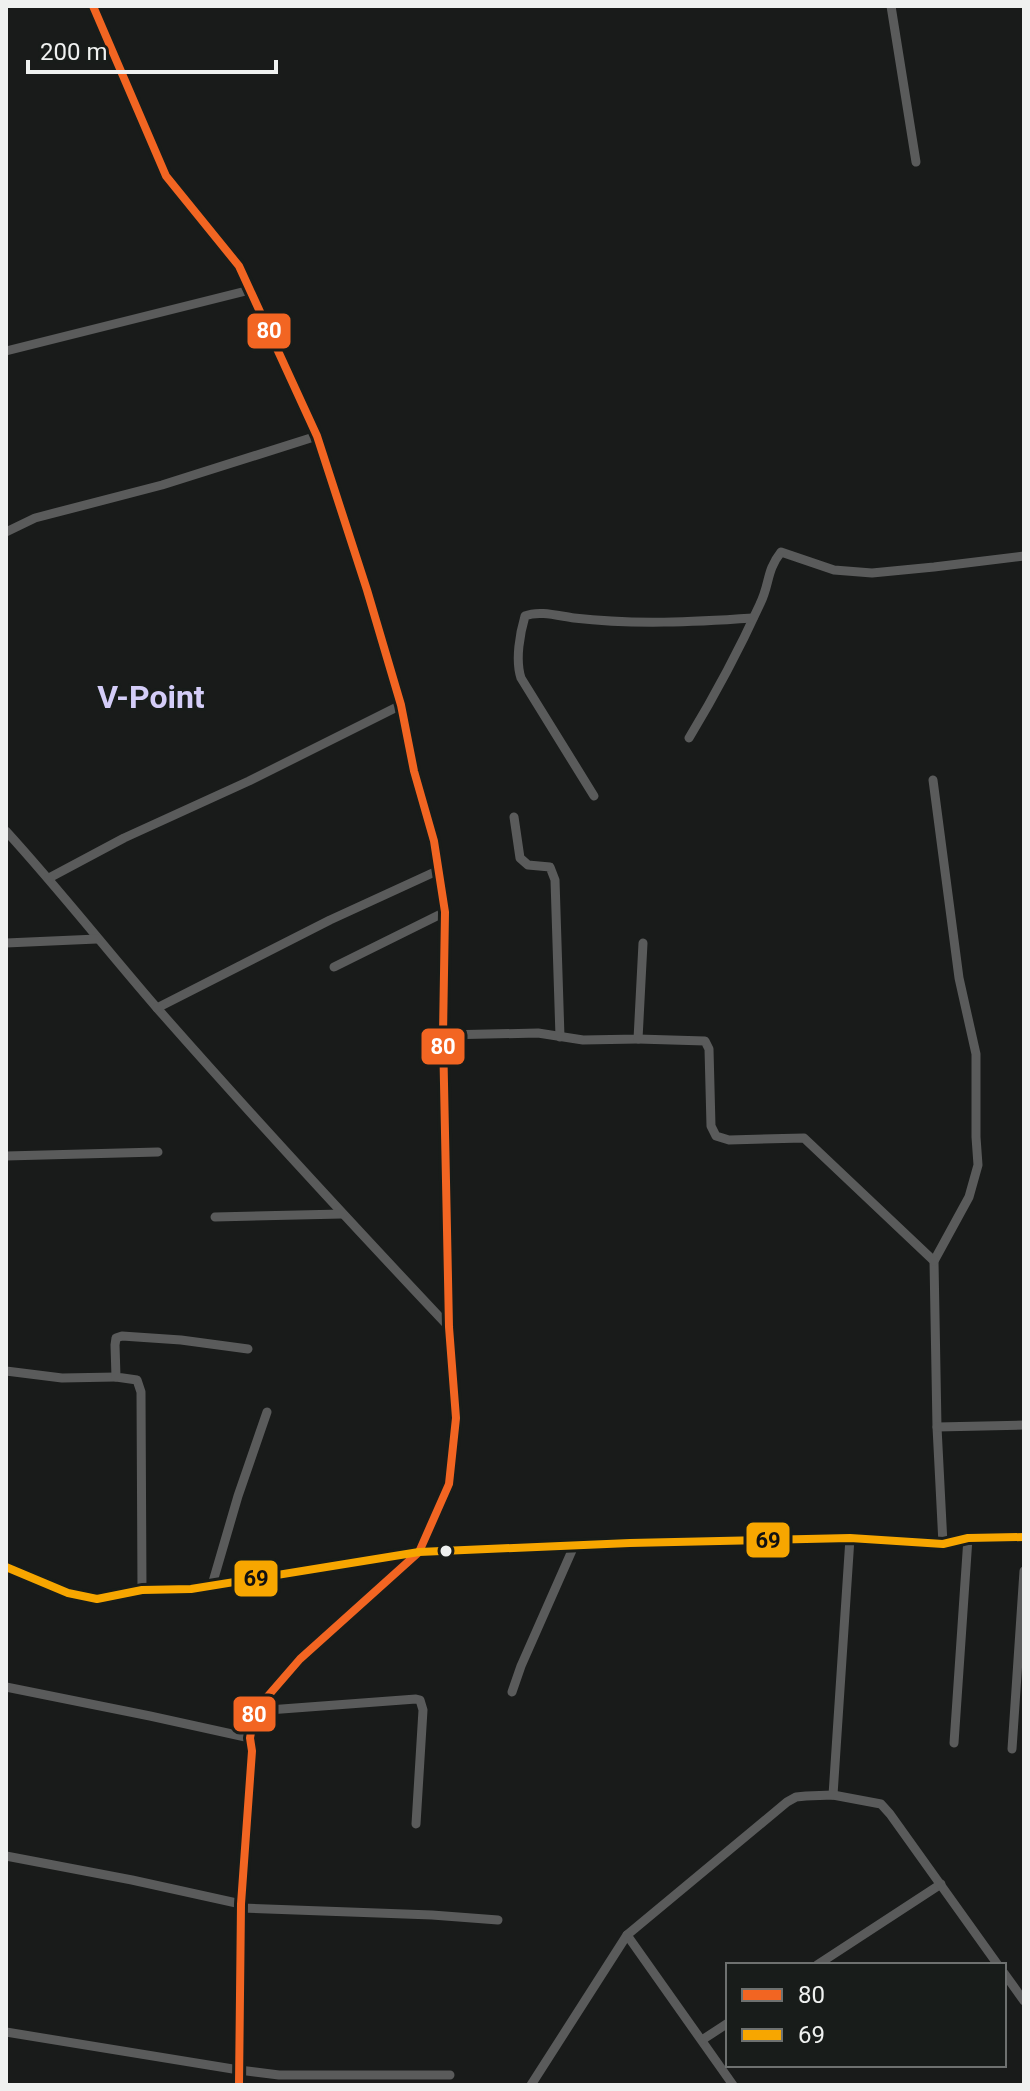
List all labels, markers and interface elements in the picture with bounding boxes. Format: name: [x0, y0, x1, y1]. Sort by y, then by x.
scale bar: [28, 24, 276, 74]
text: 200 m: [40, 38, 107, 66]
line badge: 80: [246, 312, 292, 350]
text: 80: [256, 318, 282, 343]
district label: V-Point: [97, 678, 205, 716]
line badge: 80: [420, 1027, 466, 1066]
text: 80: [430, 1034, 456, 1059]
line badge: 69: [745, 1521, 791, 1559]
text: 69: [755, 1528, 781, 1553]
unlabelled marker: [438, 1543, 454, 1559]
line badge: 69: [233, 1559, 279, 1598]
text: 69: [243, 1566, 269, 1591]
line badge: 80: [232, 1695, 277, 1733]
text: 80: [241, 1702, 267, 1727]
legend: [726, 1963, 1006, 2067]
text: 80: [798, 1981, 825, 2009]
text: 69: [798, 2021, 825, 2049]

